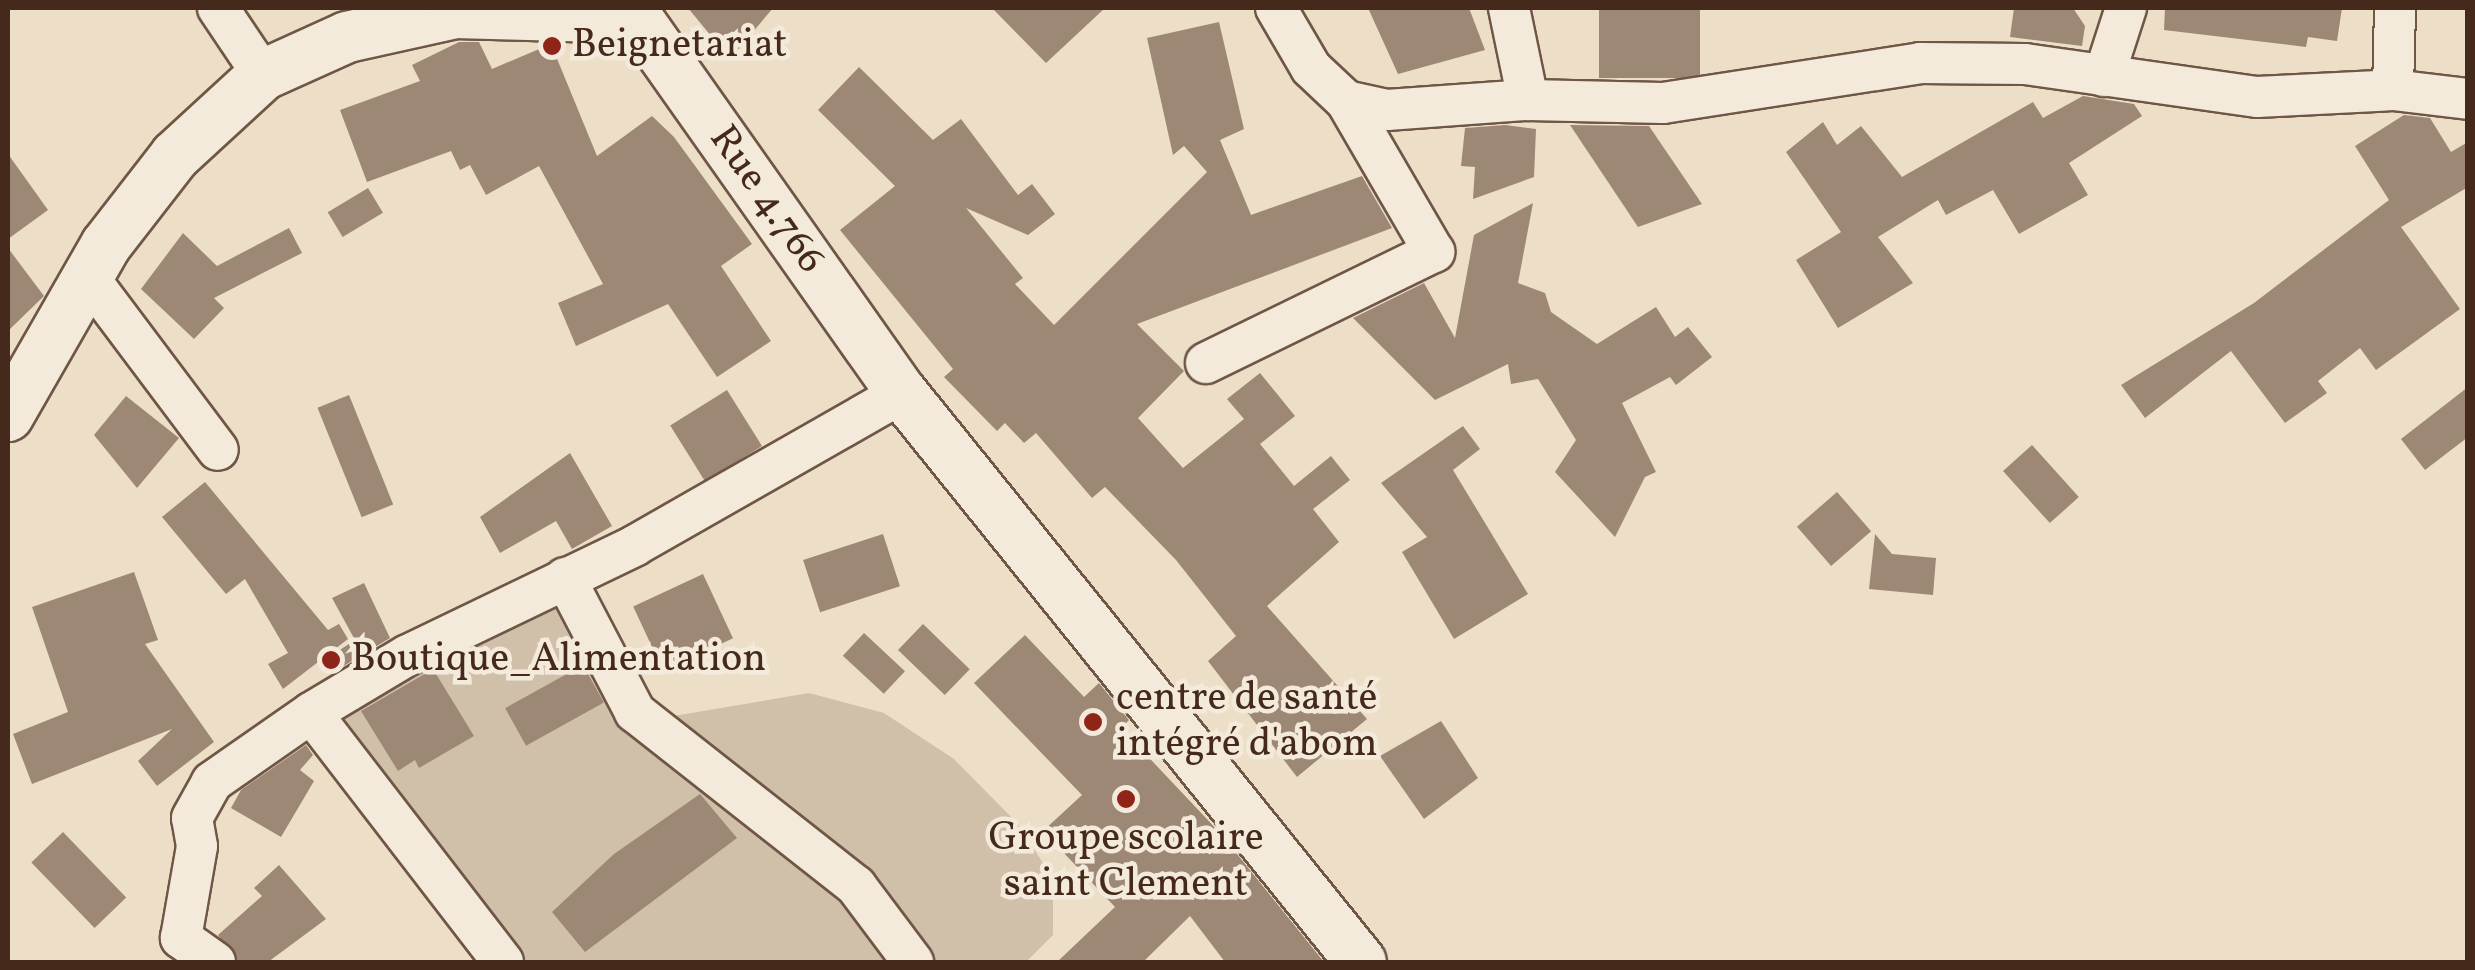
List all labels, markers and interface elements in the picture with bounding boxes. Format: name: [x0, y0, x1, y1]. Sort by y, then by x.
place label: Beignetariat: [572, 22, 787, 70]
marker: Beignetariat: [541, 35, 563, 57]
street label: Rue 4.766: [698, 117, 834, 283]
place label: Boutique_Alimentation: [351, 636, 766, 684]
marker: Boutique_Alimentation: [320, 649, 342, 671]
place label: centre de santé intégré d'abom: [1116, 675, 1378, 769]
marker: centre de santé intégré d'abom: [1080, 709, 1106, 735]
marker: Groupe scolaire saint Clement: [1115, 788, 1137, 810]
place label: Groupe scolaire saint Clement: [988, 815, 1264, 909]

